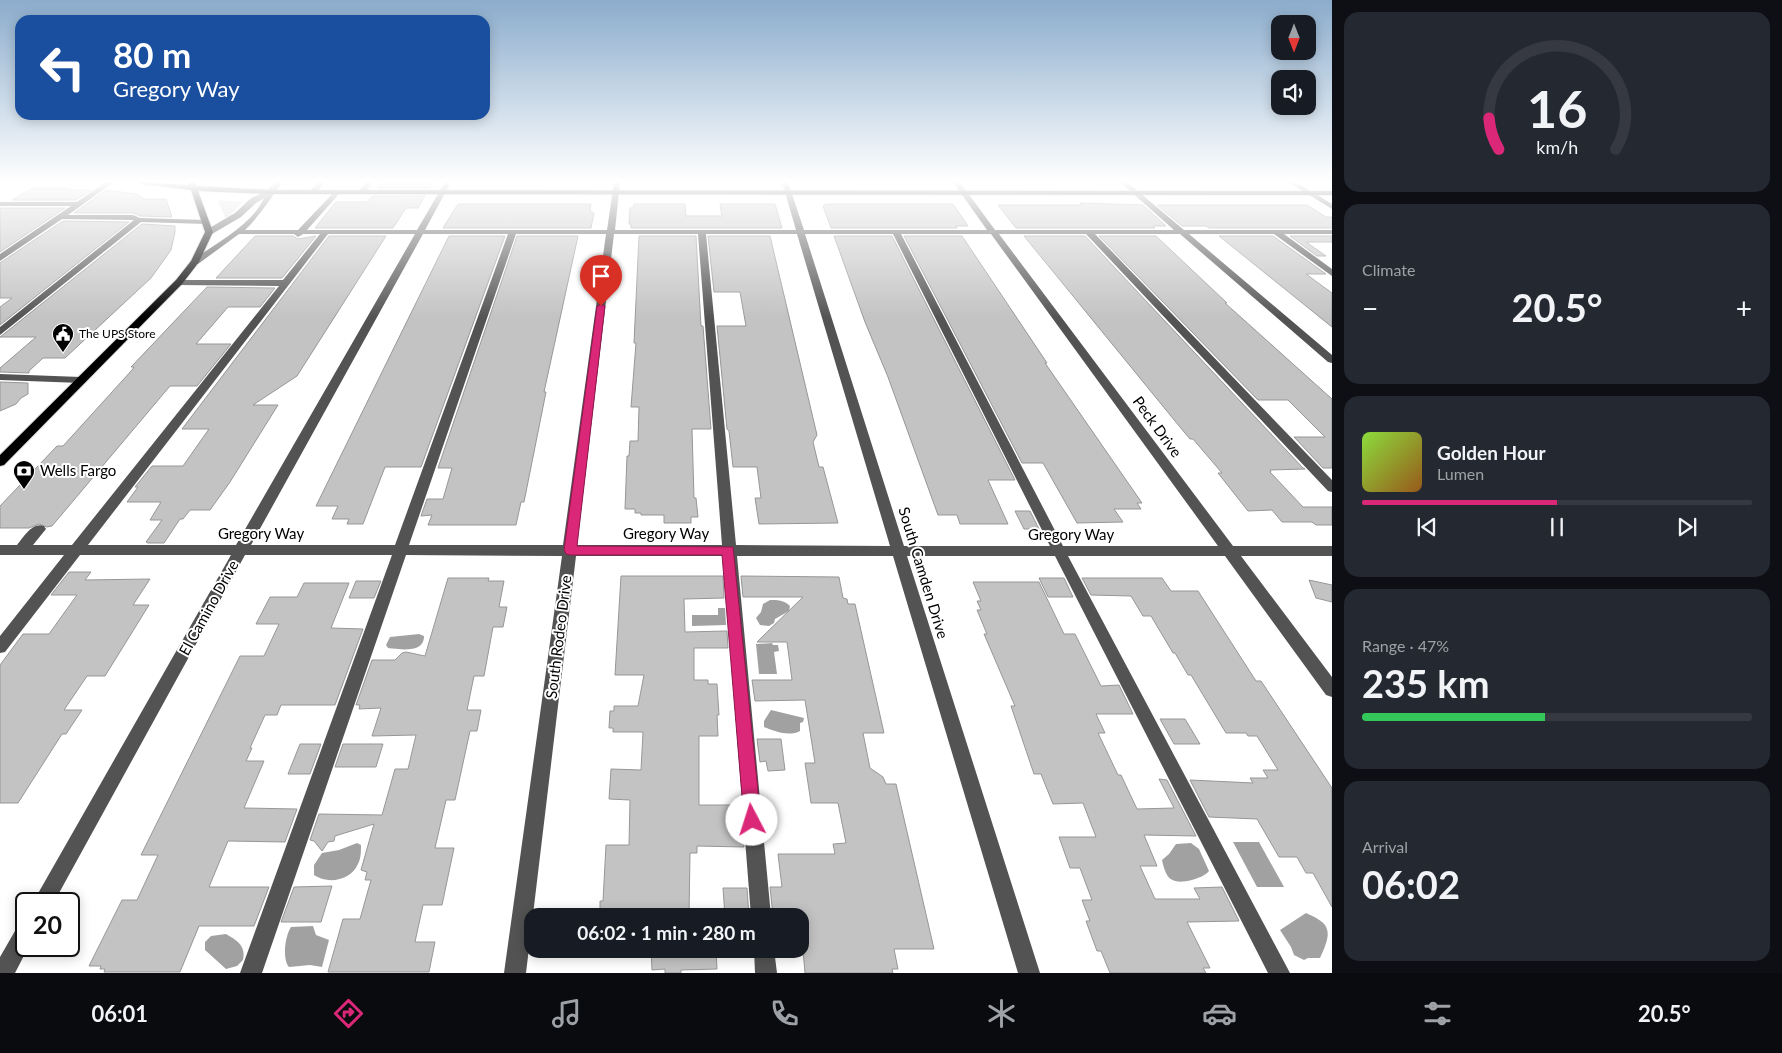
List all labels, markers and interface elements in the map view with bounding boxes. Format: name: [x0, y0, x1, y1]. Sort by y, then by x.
north arrow: [1271, 15, 1316, 60]
map controls: [1271, 15, 1316, 115]
text: 80 m: [113, 33, 191, 75]
icon: left: [30, 35, 95, 100]
button: sound: [1271, 70, 1316, 115]
text: Gregory Way: [113, 75, 240, 102]
text: 16: [1527, 77, 1587, 139]
text: km/h: [1536, 136, 1578, 158]
pin: [580, 255, 622, 306]
text: Climate: [1362, 260, 1415, 279]
icon: arrive: [587, 262, 615, 290]
text: 20.5°: [1512, 284, 1602, 330]
text: −: [1362, 291, 1378, 325]
text: +: [1736, 291, 1752, 325]
public building icon: The UPS Store: [51, 322, 75, 353]
place label: The UPS Store: [79, 326, 155, 341]
street label: Peck Drive: [1130, 392, 1186, 460]
text: Golden Hour: [1437, 441, 1546, 464]
bank icon: Wells Fargo: [12, 459, 36, 490]
place label: Wells Fargo: [40, 461, 116, 479]
text: Lumen: [1437, 464, 1484, 483]
street label: South Camden Drive: [895, 505, 953, 641]
icon: previous: [1413, 513, 1441, 541]
icon: pause: [1543, 513, 1571, 541]
icon: next: [1673, 513, 1701, 541]
street label: Gregory Way: [218, 524, 304, 542]
street label: Gregory Way: [623, 524, 709, 542]
street label: Gregory Way: [1028, 525, 1114, 543]
street label: El Camino Drive: [175, 557, 242, 658]
street label: South Rodeo Drive: [541, 574, 575, 700]
text: Range · 47%: [1362, 636, 1449, 655]
text: 235 km: [1362, 660, 1490, 706]
position arrow: [725, 793, 777, 845]
text: Arrival: [1362, 837, 1408, 856]
text: 06:02: [1362, 861, 1460, 907]
speed limit sign: 20: [15, 892, 80, 957]
text: 06:02 · 1 min · 280 m: [577, 921, 756, 944]
icon: directions: [331, 996, 366, 1031]
icon: music: [549, 996, 584, 1031]
icon: phone: [767, 996, 802, 1031]
icon: climate: [984, 996, 1019, 1031]
icon: car: [1202, 996, 1237, 1031]
icon: filters: [1420, 996, 1455, 1031]
text: 06:01: [91, 1000, 148, 1027]
text: 20.5°: [1638, 1000, 1691, 1027]

